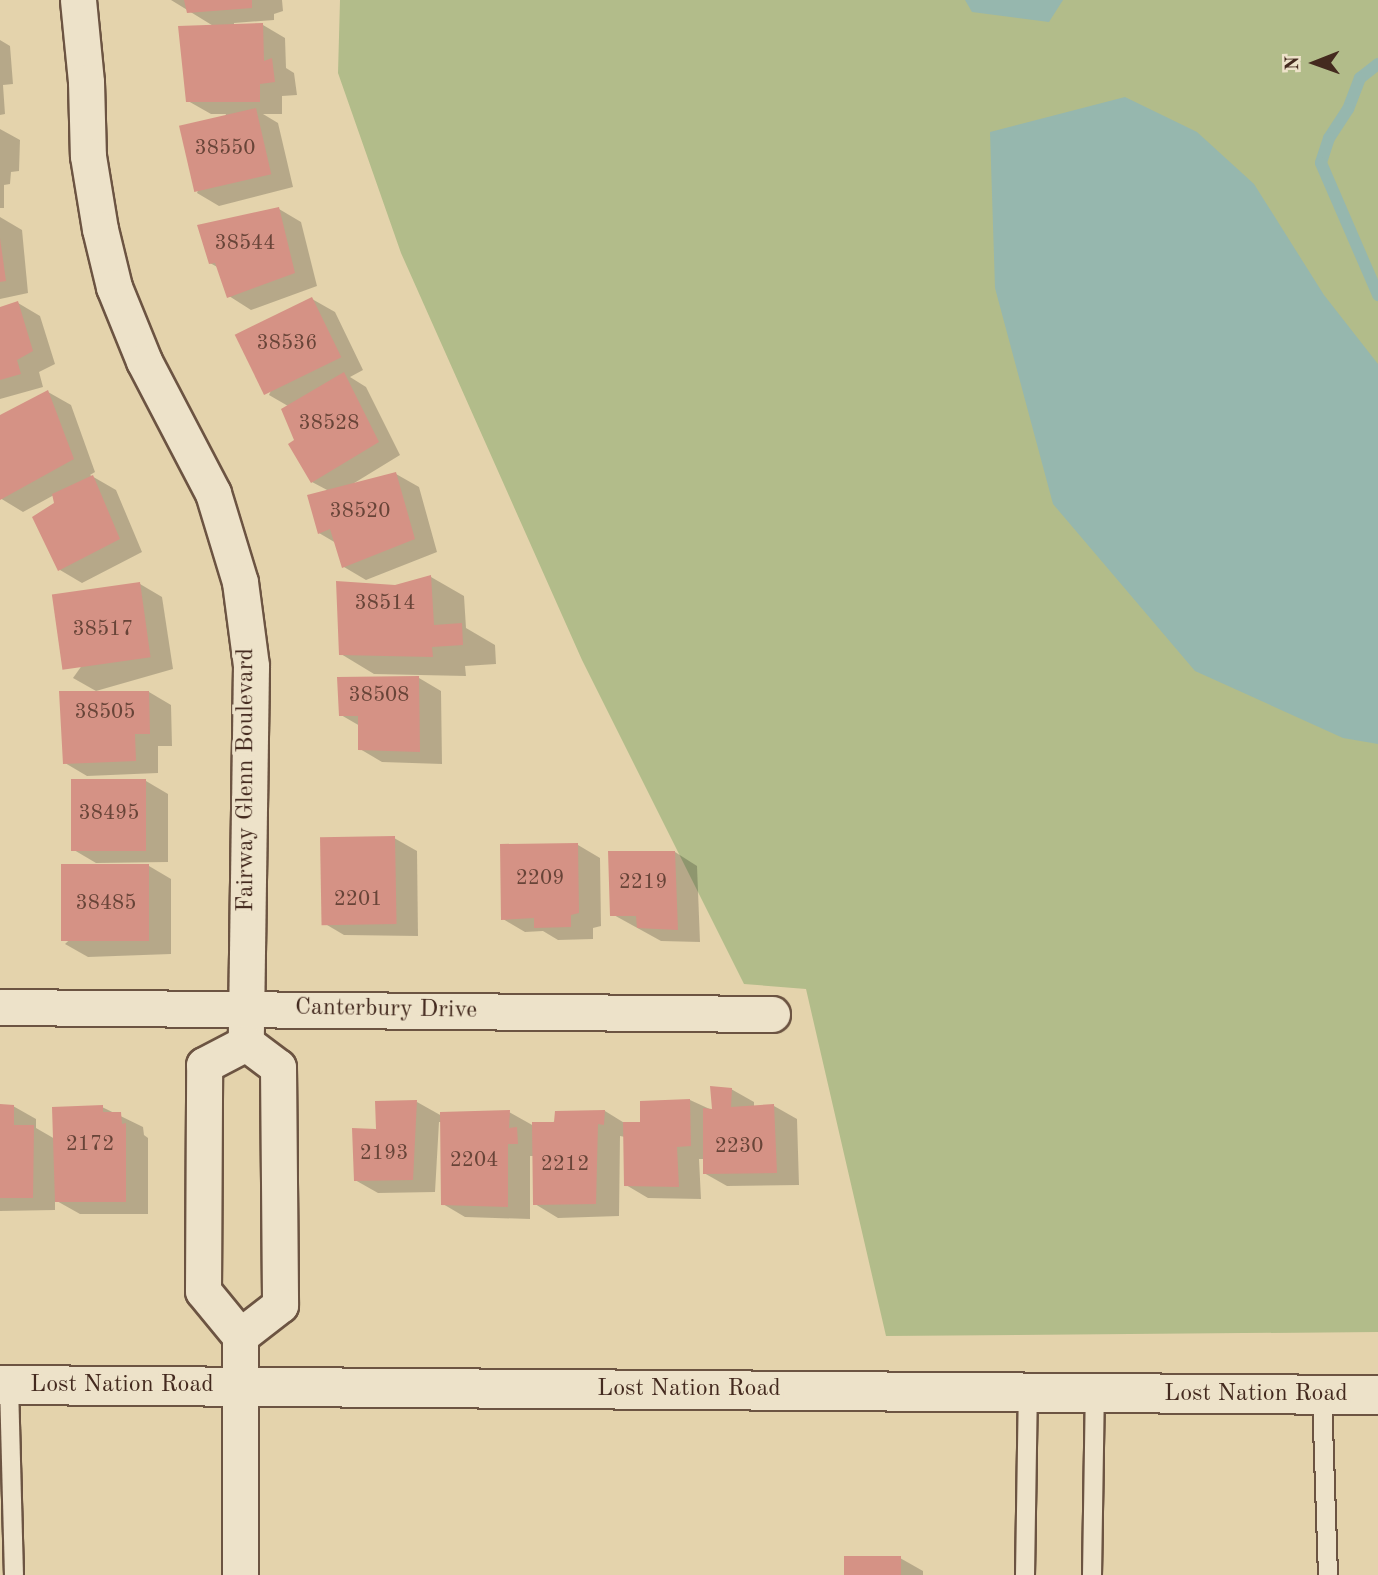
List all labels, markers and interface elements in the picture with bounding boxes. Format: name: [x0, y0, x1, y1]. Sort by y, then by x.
north arrow: [1280, 28, 1350, 98]
text: N: [1284, 56, 1303, 71]
house number: 38550: [195, 136, 255, 162]
house number: 38544: [215, 231, 275, 257]
house number: 38536: [257, 331, 317, 357]
house number: 38528: [299, 411, 359, 437]
house number: 38520: [330, 499, 390, 525]
house number: 38514: [355, 591, 415, 617]
house number: 38517: [73, 617, 133, 643]
street label: Fairway Glenn Boulevard: [233, 648, 261, 912]
house number: 38508: [349, 683, 409, 709]
house number: 38505: [75, 700, 135, 726]
house number: 38495: [79, 801, 139, 827]
house number: 2209: [516, 866, 564, 892]
house number: 2219: [619, 870, 667, 896]
house number: 2201: [334, 887, 382, 913]
house number: 38485: [76, 891, 136, 917]
street label: Canterbury Drive: [295, 994, 477, 1026]
house number: 2172: [66, 1132, 114, 1158]
house number: 2230: [715, 1134, 763, 1160]
house number: 2193: [360, 1141, 408, 1167]
house number: 2204: [450, 1148, 498, 1174]
house number: 2212: [541, 1152, 589, 1178]
street label: Lost Nation Road: [30, 1372, 214, 1400]
street label: Lost Nation Road: [597, 1376, 781, 1404]
street label: Lost Nation Road: [1164, 1381, 1348, 1409]

